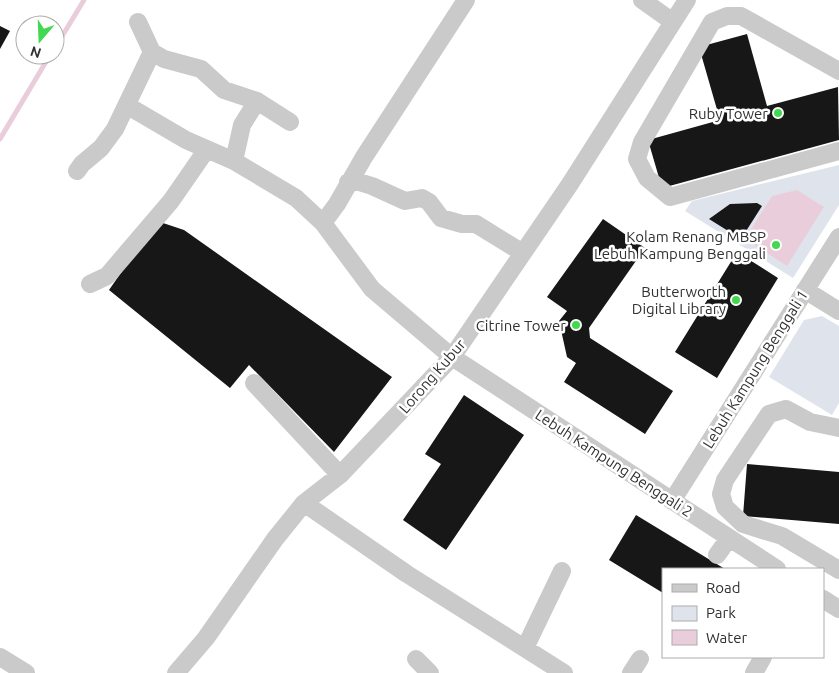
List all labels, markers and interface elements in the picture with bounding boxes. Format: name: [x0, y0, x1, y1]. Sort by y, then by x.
north arrow: [15, 15, 65, 65]
text: N: [28, 43, 43, 62]
place label: Ruby Tower: [689, 105, 768, 122]
marker: Ruby Tower: [772, 107, 784, 119]
place label: Kolam Renang MBSP Lebuh Kampung Benggali: [594, 228, 766, 262]
marker: Kolam Renang MBSP Lebuh Kampung Benggali: [770, 239, 782, 251]
place label: Butterworth Digital Library: [632, 283, 726, 317]
street label: Lebuh Kampung Benggali 1: [699, 287, 811, 451]
marker: Butterworth Digital Library: [730, 294, 742, 306]
place label: Citrine Tower: [476, 317, 566, 334]
marker: Citrine Tower: [570, 319, 582, 331]
street label: Lorong Kubur: [395, 335, 469, 416]
street label: Lebuh Kampung Benggali 2: [532, 406, 696, 520]
legend: [662, 568, 824, 658]
text: Road: [706, 579, 741, 596]
text: Park: [706, 604, 736, 621]
text: Water: [706, 629, 747, 646]

